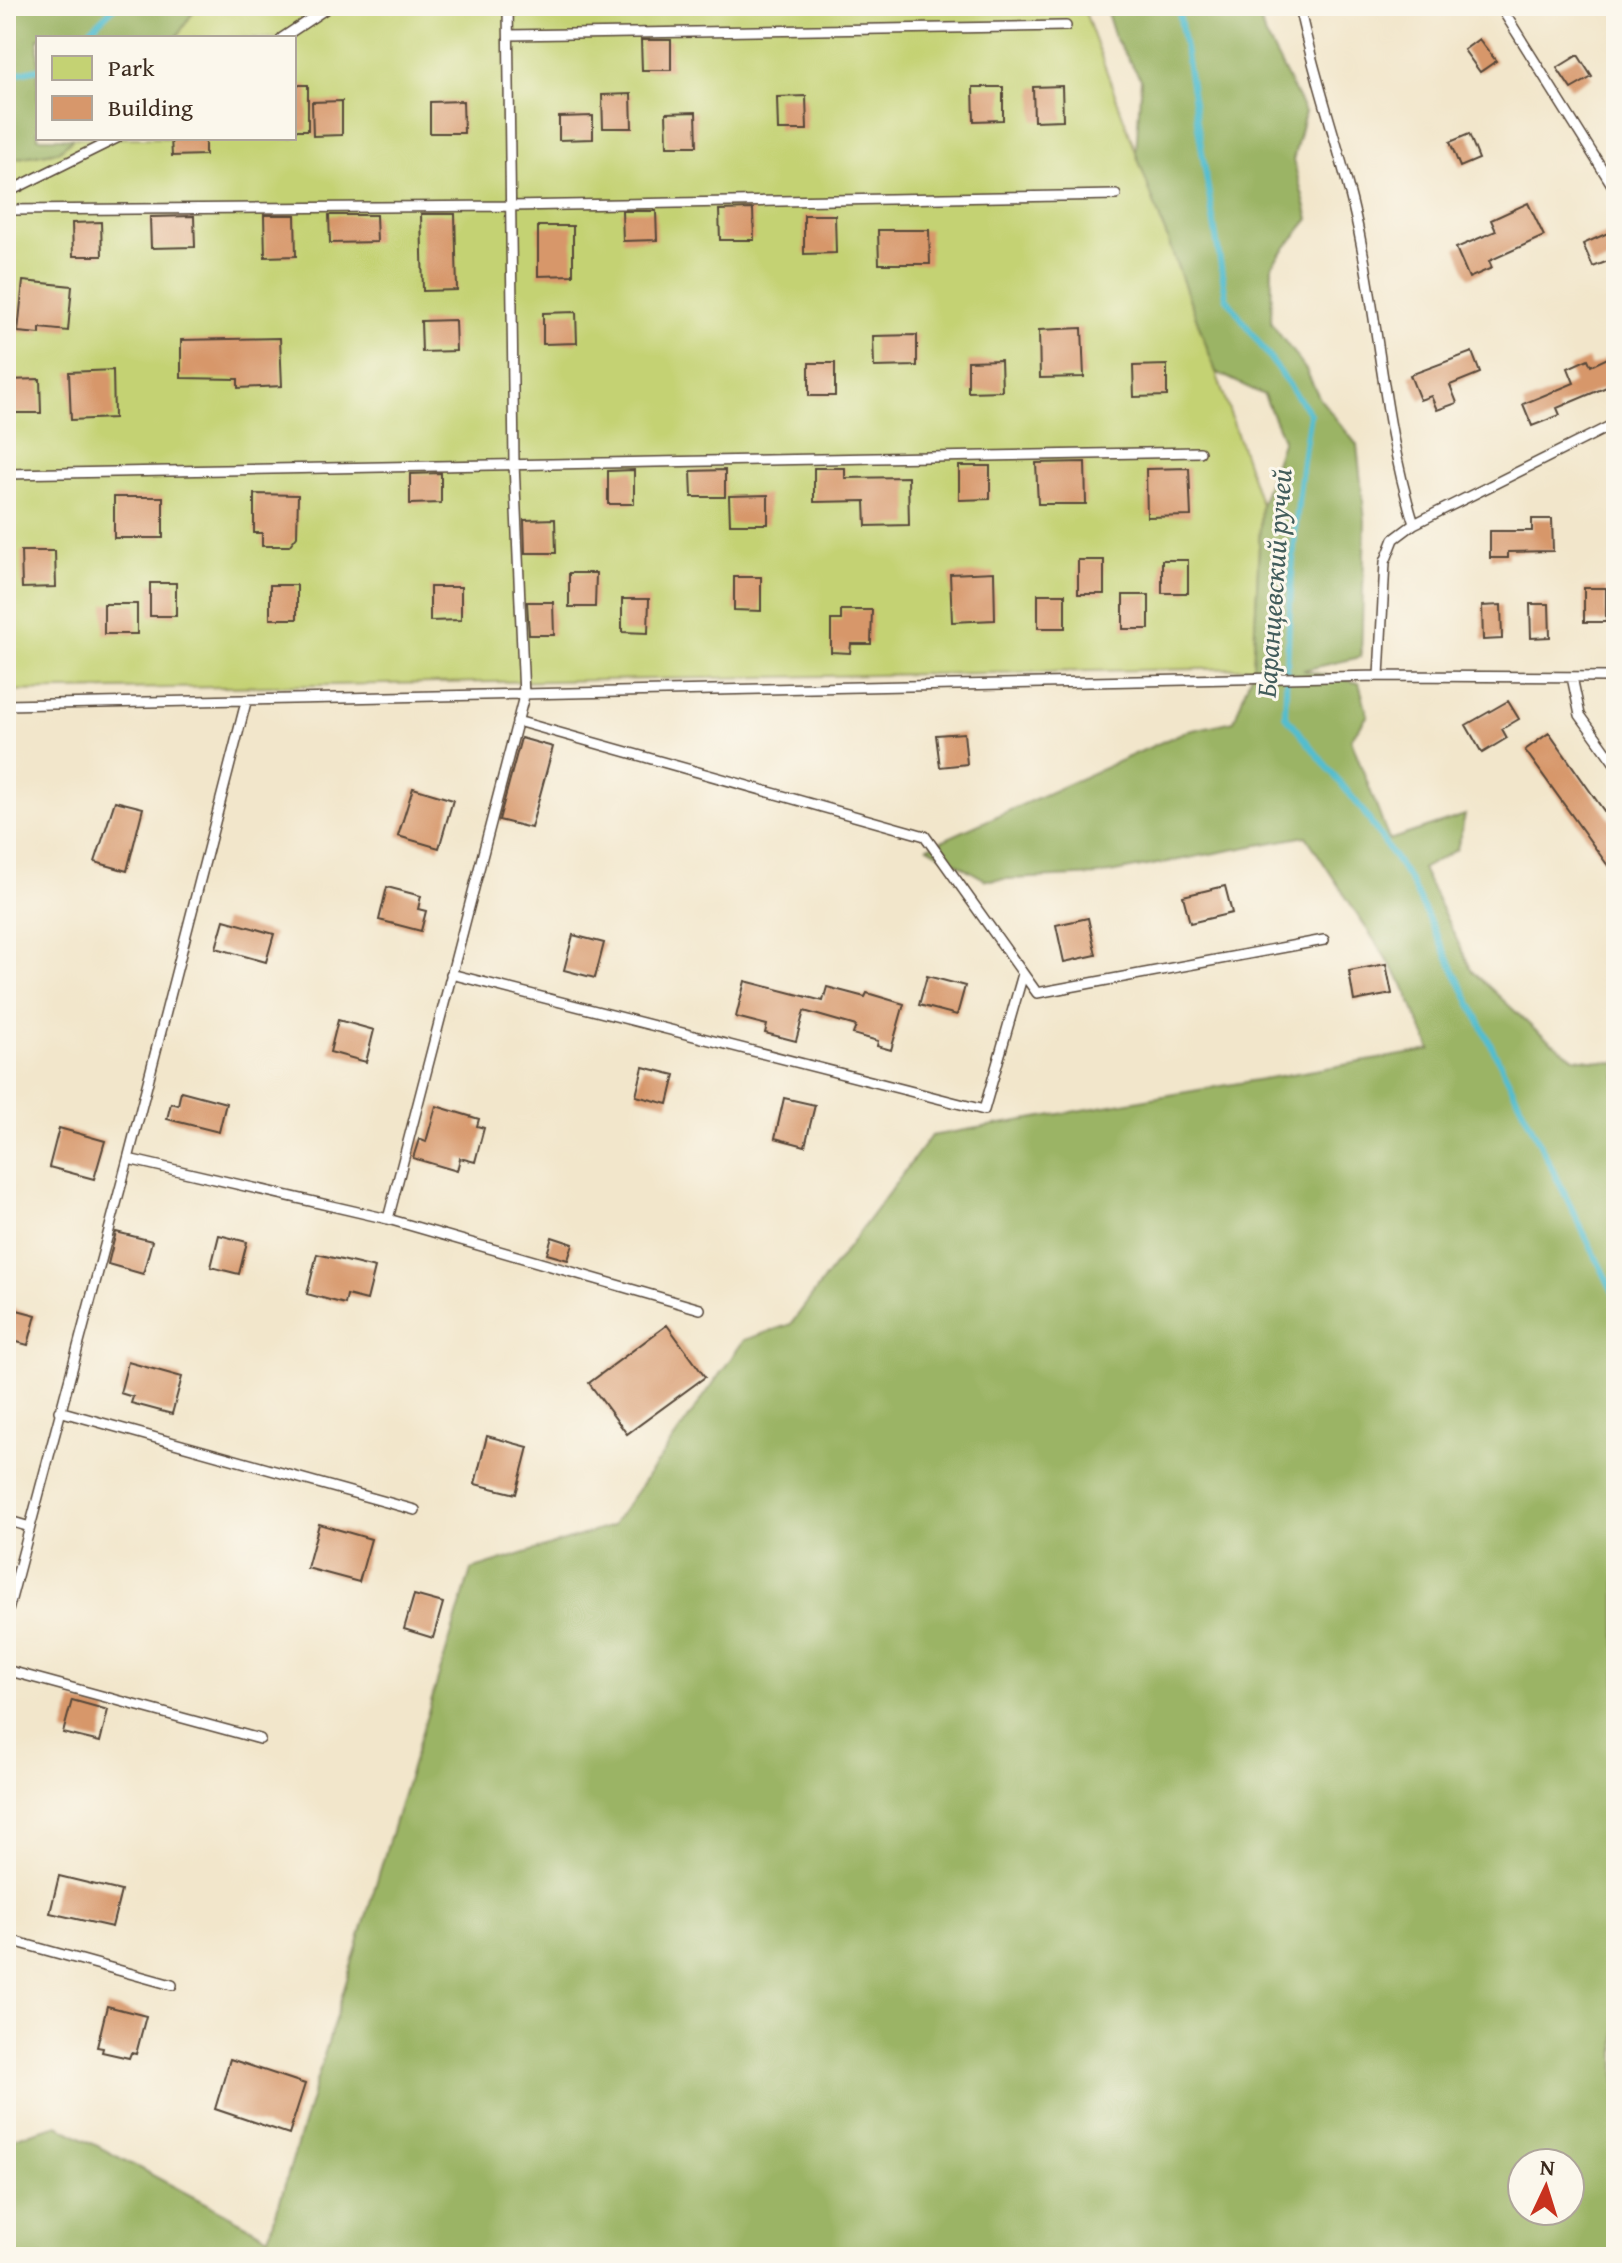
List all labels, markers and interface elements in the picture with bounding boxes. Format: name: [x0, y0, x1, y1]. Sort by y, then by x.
legend: [36, 36, 296, 140]
text: Park: [108, 50, 155, 85]
text: Building: [108, 90, 193, 125]
water label: Баранцевский ручей: [1245, 467, 1301, 699]
north arrow: [1506, 2147, 1586, 2227]
text: N: [1539, 2151, 1556, 2184]

